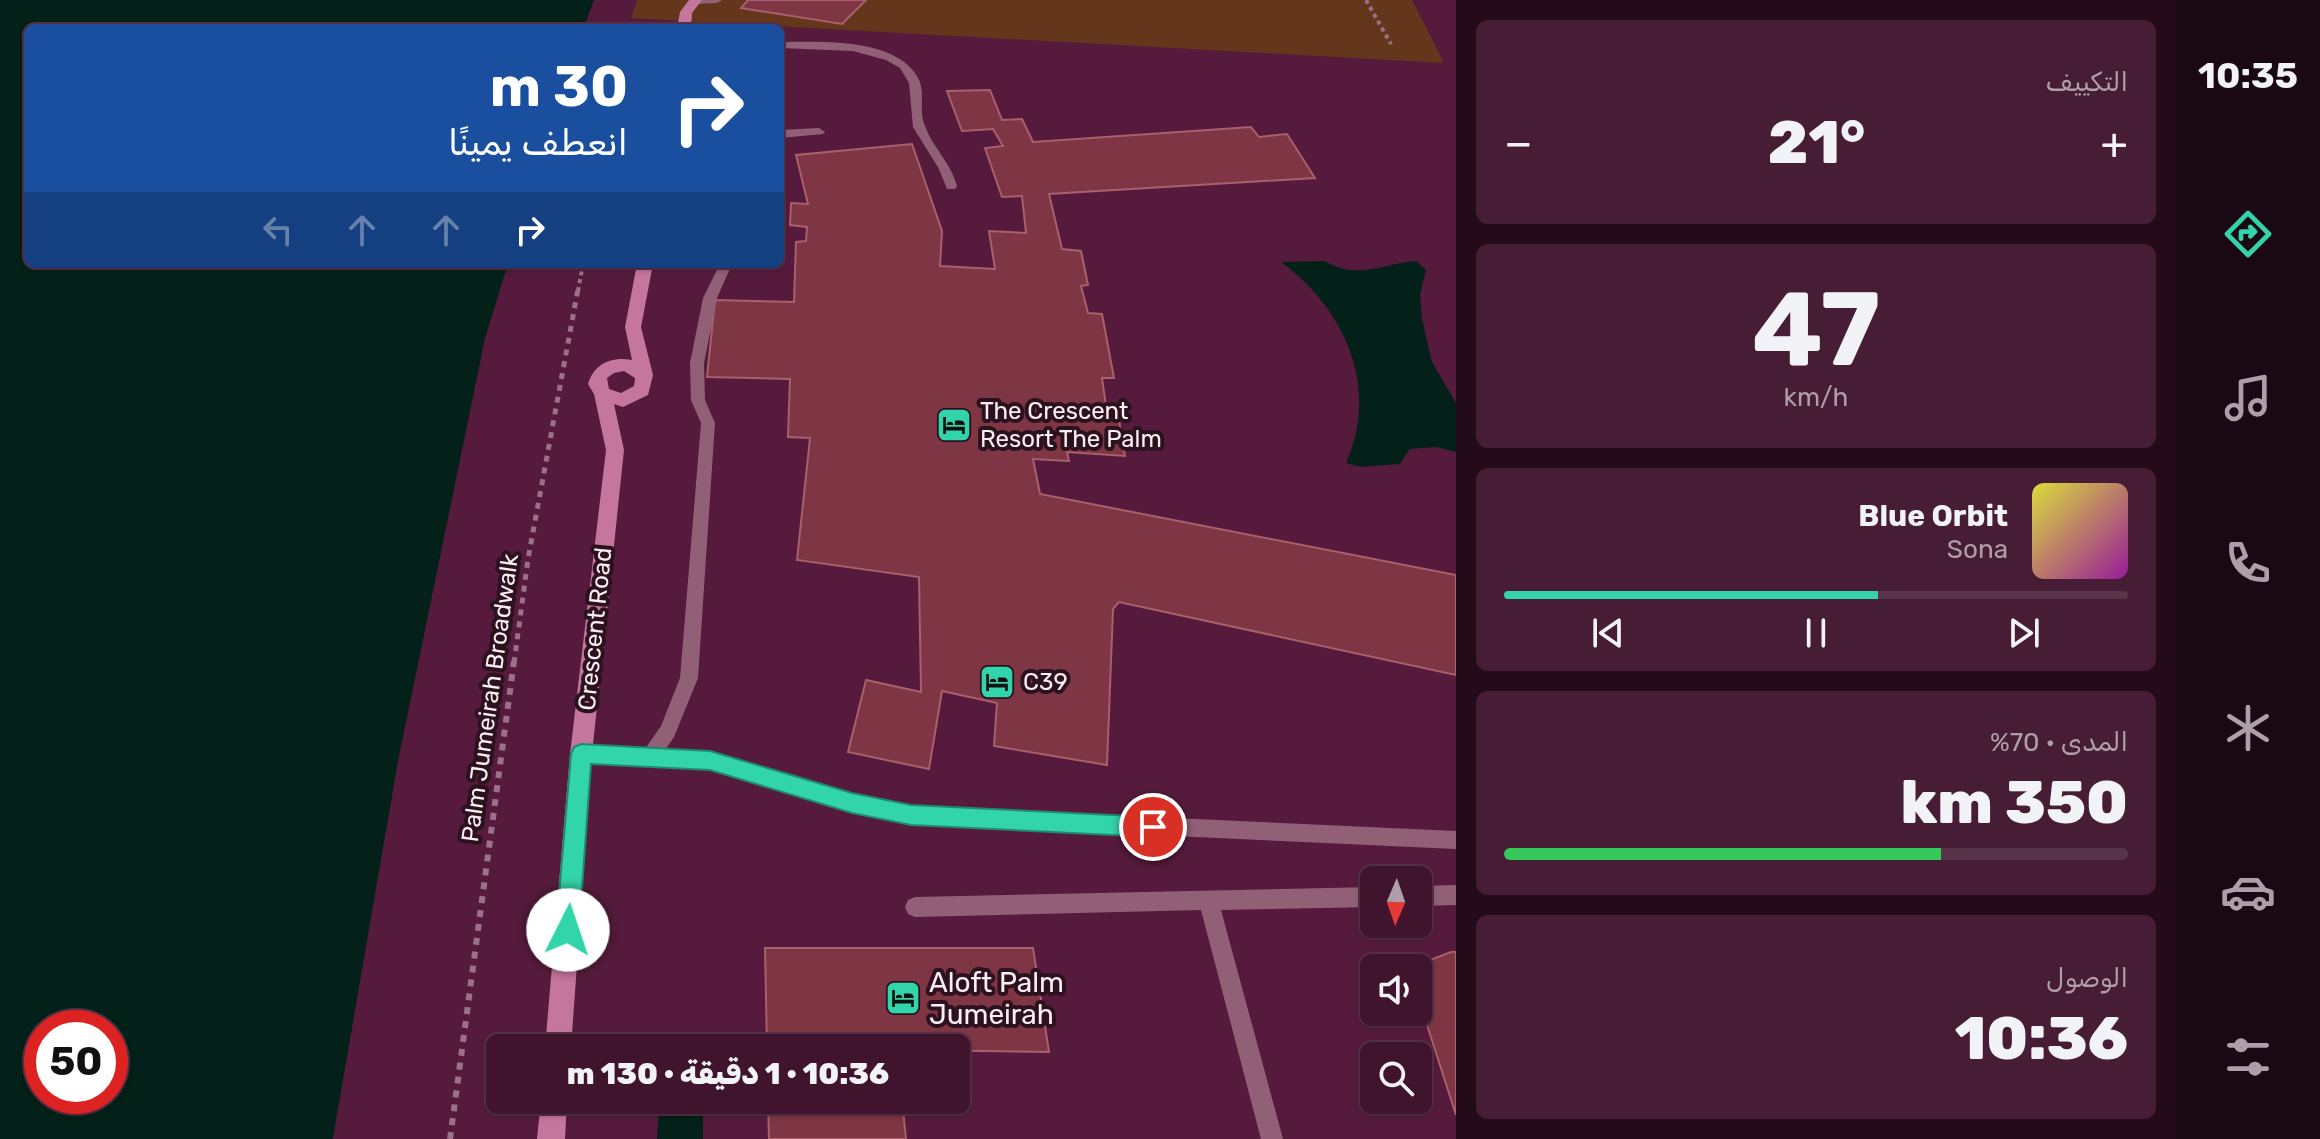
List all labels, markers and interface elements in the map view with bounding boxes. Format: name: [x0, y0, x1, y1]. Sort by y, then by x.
text: 30 m: [490, 54, 628, 120]
text: 10:35: [2198, 54, 2298, 97]
icon: right: [656, 56, 760, 160]
text: التكييف: [2046, 67, 2128, 98]
text: 21°: [1768, 107, 1865, 178]
text: −: [1504, 117, 1533, 169]
text: +: [2101, 117, 2128, 169]
text: انعطف يمينًا: [448, 121, 628, 164]
icon: directions: [2220, 206, 2276, 262]
icon: left: [256, 208, 300, 252]
icon: ahead: [340, 208, 384, 252]
icon: ahead: [424, 208, 468, 252]
icon: right: [508, 208, 552, 252]
text: 47: [1752, 268, 1880, 391]
icon: music: [2220, 370, 2276, 426]
text: km/h: [1784, 382, 1848, 413]
place label: The Crescent Resort The Palm: [980, 397, 1162, 453]
hotel icon: The Crescent Resort The Palm: [935, 406, 973, 444]
text: Blue Orbit: [1858, 498, 2008, 534]
text: Sona: [1947, 534, 2008, 565]
icon: phone: [2220, 535, 2276, 591]
street label: Crescent Road: [573, 546, 617, 712]
street label: Palm Jumeirah Broadwalk: [456, 551, 524, 844]
icon: previous: [1586, 611, 1630, 655]
icon: pause: [1794, 611, 1838, 655]
icon: next: [2002, 611, 2046, 655]
hotel icon: C39: [978, 663, 1016, 701]
place label: C39: [1023, 668, 1068, 696]
icon: climate: [2220, 700, 2276, 756]
text: المدى · 70%: [1990, 727, 2128, 758]
text: 350 km: [1900, 767, 2128, 838]
pin: [1119, 793, 1187, 861]
icon: arrive: [1131, 805, 1175, 849]
icon: car: [2220, 864, 2276, 920]
north arrow: [1360, 866, 1432, 938]
map controls: [1360, 866, 1432, 1114]
position arrow: [526, 888, 610, 972]
button: sound: [1360, 954, 1432, 1026]
text: الوصول: [2046, 963, 2128, 994]
place label: Aloft Palm Jumeirah: [929, 966, 1064, 1031]
hotel icon: Aloft Palm Jumeirah: [884, 979, 922, 1017]
text: 10:36: [1955, 1003, 2128, 1074]
speed limit sign: 50: [24, 1010, 128, 1114]
icon: filters: [2220, 1029, 2276, 1085]
button: search: [1360, 1042, 1432, 1114]
text: 10:36 · 1 دقيقة · 130 m: [567, 1056, 889, 1092]

